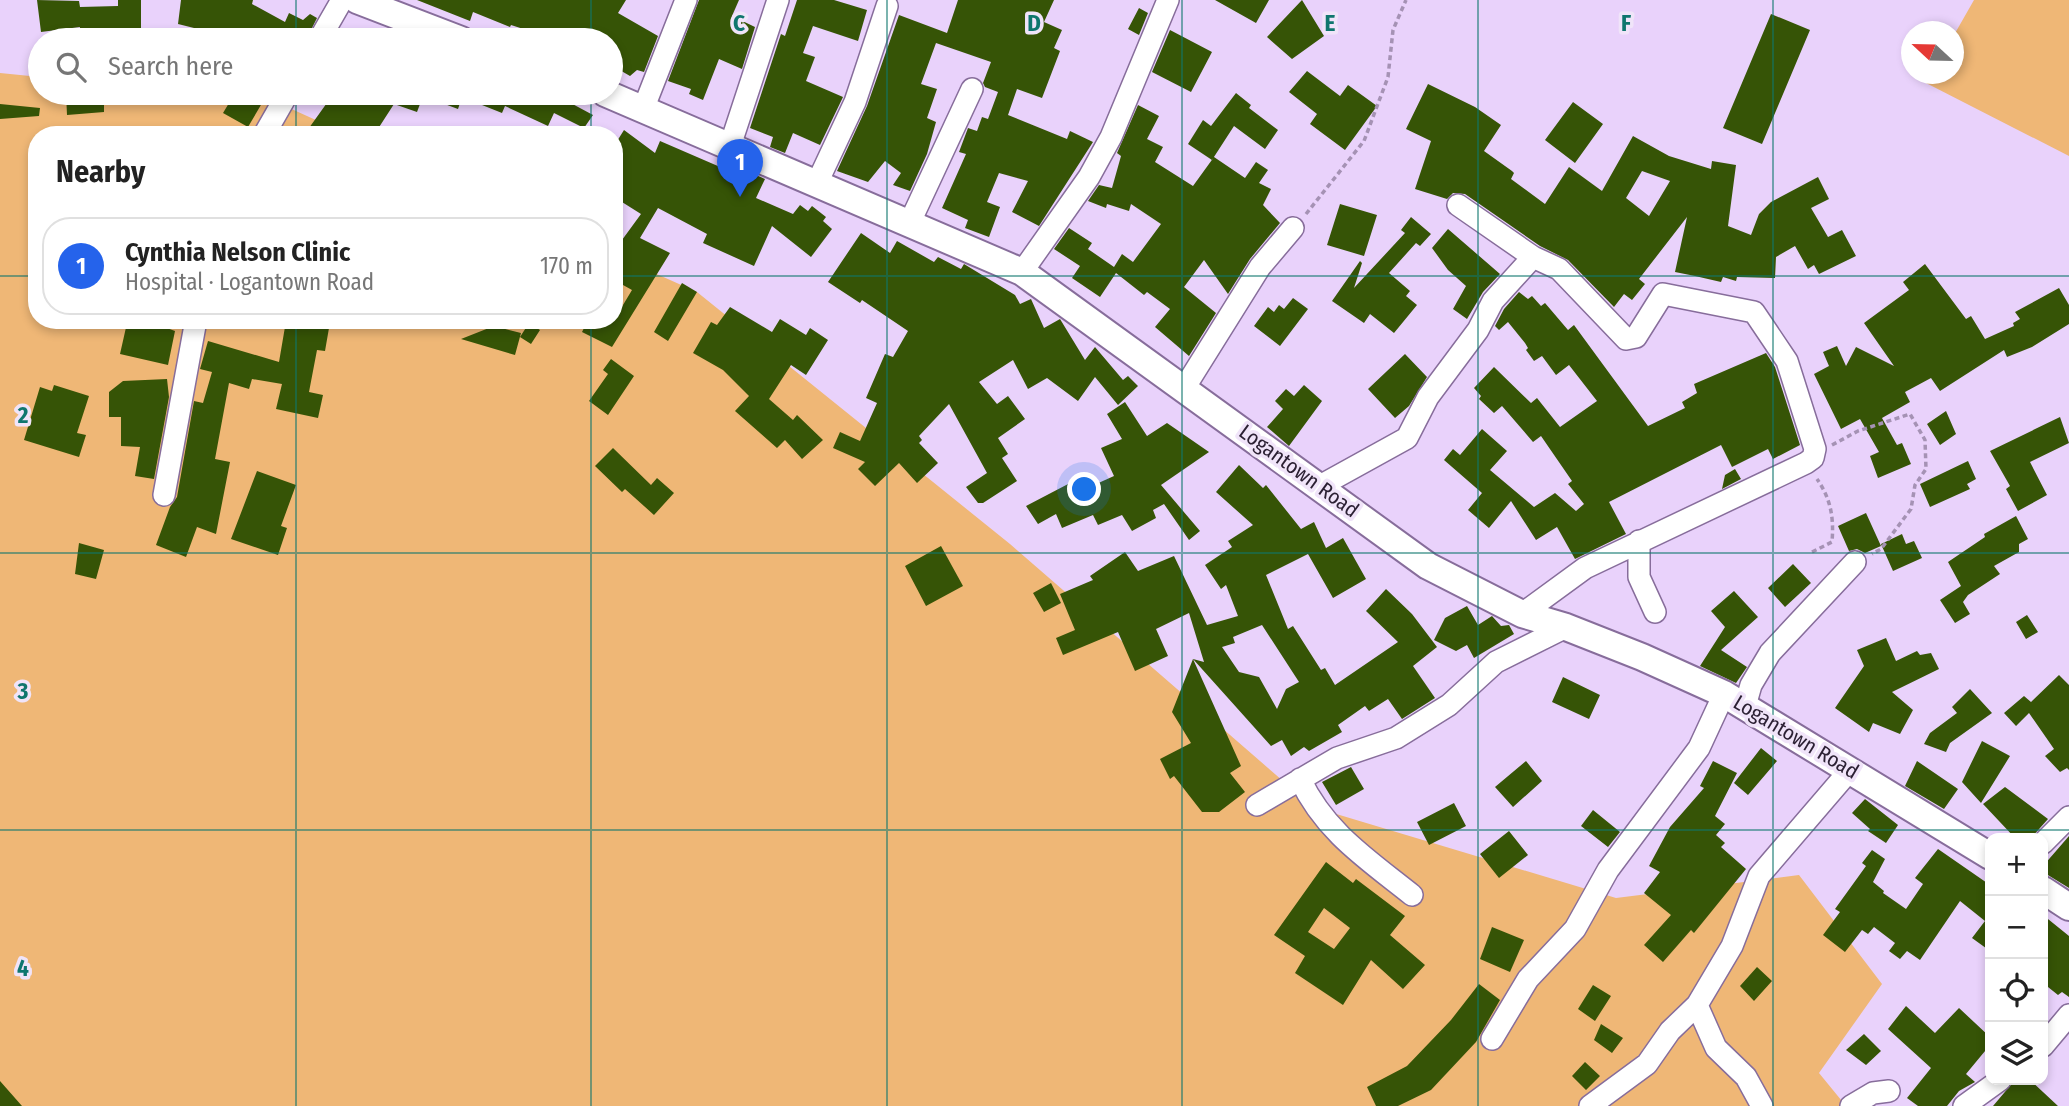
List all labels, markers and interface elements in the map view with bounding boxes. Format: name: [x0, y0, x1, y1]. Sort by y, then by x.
text: C: [733, 9, 745, 37]
text: D: [1027, 9, 1041, 37]
text: E: [1325, 9, 1336, 37]
text: F: [1621, 9, 1631, 37]
north arrow: [1901, 21, 1964, 84]
search box: [28, 28, 623, 105]
icon: search: [52, 48, 90, 86]
text: Search here: [108, 51, 233, 82]
pin: 1: [717, 139, 763, 197]
text: Nearby: [56, 154, 145, 190]
text: Cynthia Nelson Clinic: [125, 237, 350, 268]
text: 1: [76, 252, 86, 280]
text: 170 m: [540, 252, 593, 280]
text: Hospital · Logantown Road: [125, 268, 374, 296]
text: 2: [17, 401, 29, 429]
street label: Logantown Road: [1234, 419, 1364, 523]
your location: [1067, 472, 1101, 506]
text: 3: [17, 677, 29, 705]
street label: Logantown Road: [1729, 689, 1863, 785]
map controls: [1985, 833, 2048, 1085]
button: +: [1985, 833, 2048, 896]
button: −: [1985, 896, 2048, 959]
text: 4: [17, 954, 29, 982]
button: locate: [1985, 959, 2048, 1022]
button: layers: [1985, 1022, 2048, 1085]

